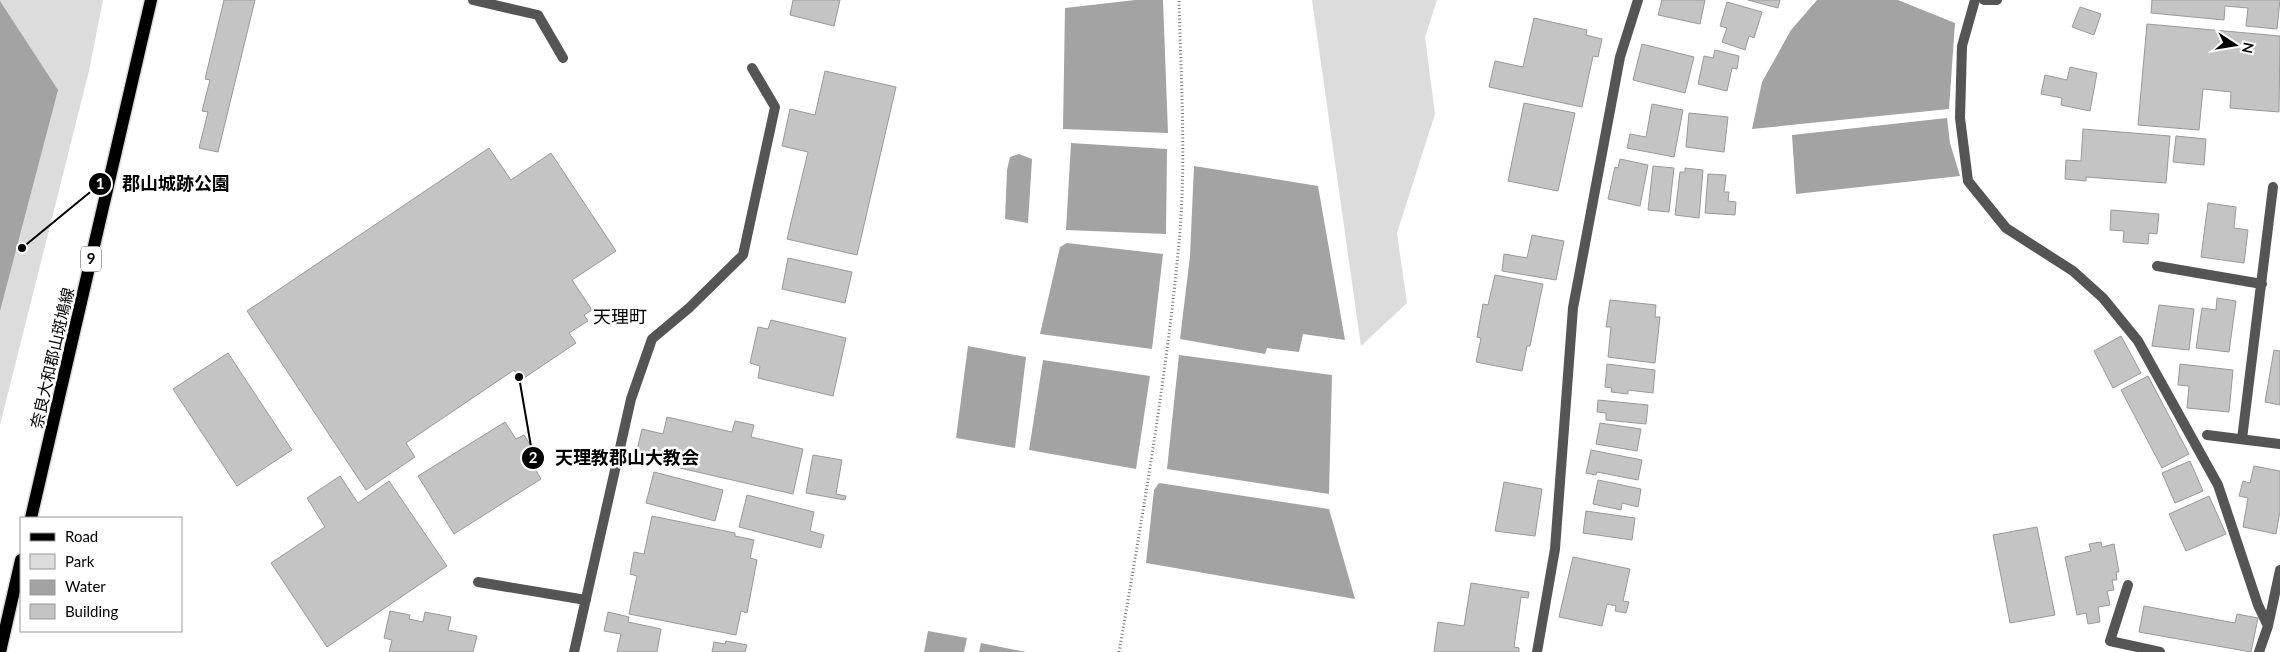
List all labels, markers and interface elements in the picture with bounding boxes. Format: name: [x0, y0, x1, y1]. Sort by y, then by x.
north arrow: [2210, 20, 2260, 70]
text: N: [2239, 41, 2258, 55]
callout: 郡山城跡公園: [87, 167, 240, 200]
text: 郡山城跡公園: [122, 172, 230, 194]
text: 1: [96, 174, 104, 192]
road number: 9: [81, 246, 101, 272]
street label: 奈良大和郡山斑鳩線: [26, 286, 77, 430]
district label: 天理町: [593, 305, 647, 327]
callout: 天理教郡山大教会: [520, 441, 709, 474]
text: 天理教郡山大教会: [555, 446, 699, 468]
text: 2: [529, 448, 538, 466]
legend: [20, 517, 182, 632]
text: Road: [65, 527, 98, 545]
text: Park: [65, 552, 95, 570]
text: Water: [65, 577, 106, 595]
text: Building: [65, 602, 118, 620]

